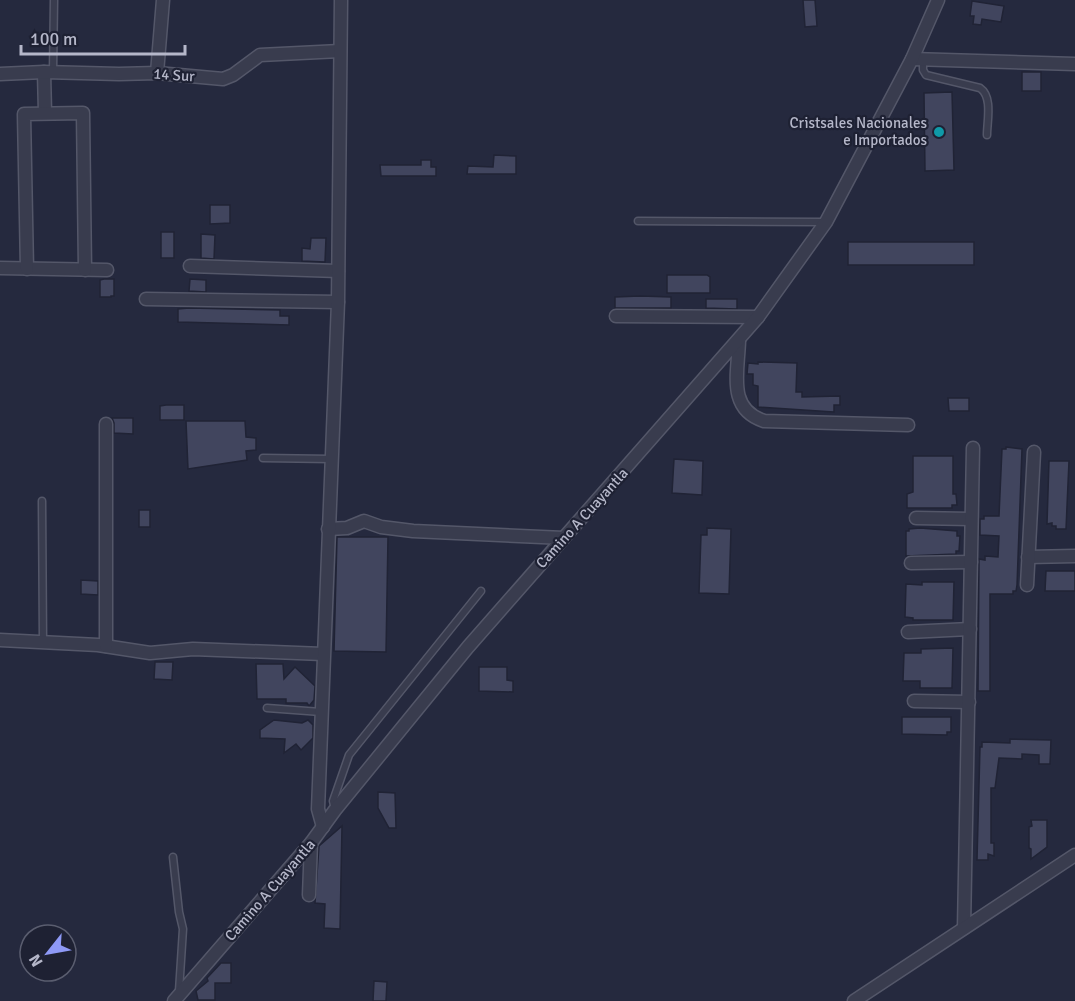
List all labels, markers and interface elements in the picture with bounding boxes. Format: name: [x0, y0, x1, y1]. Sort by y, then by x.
scale bar: [21, 18, 184, 56]
text: 100 m: [30, 28, 77, 50]
street label: 14 Sur: [153, 65, 196, 85]
place label: Cristsales Nacionales e Importados: [790, 114, 927, 149]
marker: Cristsales Nacionales e Importados: [932, 125, 946, 139]
street label: Camino A Cuayantla: [532, 464, 632, 572]
street label: Camino A Cuayantla: [221, 835, 319, 945]
north arrow: [18, 923, 78, 983]
text: N: [25, 950, 47, 970]

